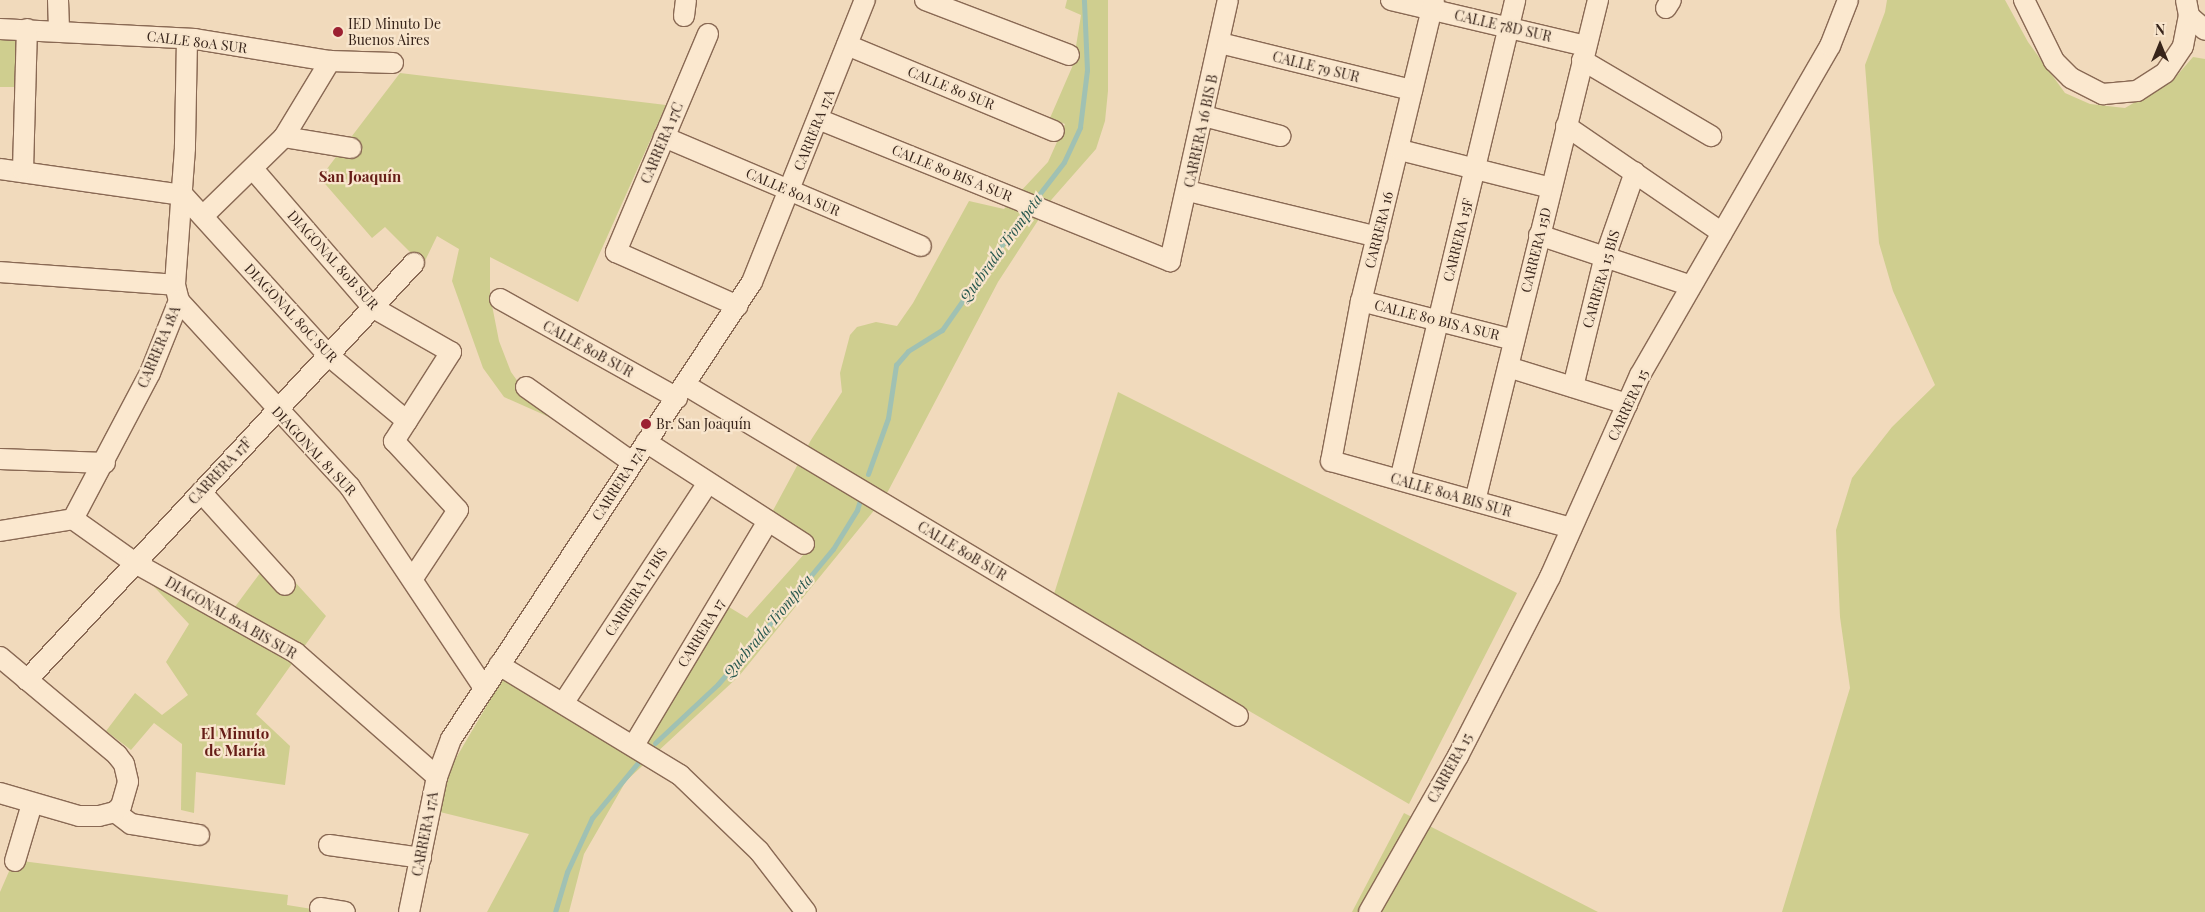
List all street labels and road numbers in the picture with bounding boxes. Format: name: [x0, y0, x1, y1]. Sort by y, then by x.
street label: CALLE 78D SUR: [1453, 7, 1553, 45]
street label: CALLE 80A SUR: [146, 28, 248, 56]
street label: CALLE 79 SUR: [1271, 48, 1361, 86]
street label: CALLE 80 SUR: [905, 63, 997, 113]
street label: CARRERA 16 BIS B: [1181, 73, 1221, 189]
street label: CARRERA 17A: [790, 87, 838, 173]
street label: CARRERA 17C: [637, 100, 687, 186]
street label: CALLE 80 BIS A SUR: [889, 141, 1015, 205]
street label: CALLE 80A SUR: [743, 165, 843, 219]
street label: CARRERA 16: [1361, 190, 1397, 270]
street label: CARRERA 15F: [1440, 197, 1476, 283]
street label: CARRERA 15D: [1517, 206, 1555, 294]
street label: DIAGONAL 80B SUR: [284, 207, 382, 313]
street label: CARRERA 15 BIS: [1579, 228, 1623, 330]
street label: DIAGONAL 80C SUR: [241, 260, 341, 366]
street label: CALLE 80 BIS A SUR: [1373, 296, 1501, 344]
street label: CARRERA 18A: [134, 303, 184, 391]
street label: CALLE 80B SUR: [540, 317, 636, 381]
street label: CARRERA 15: [1604, 367, 1652, 443]
street label: DIAGONAL 81 SUR: [268, 403, 360, 499]
street label: CARRERA 17F: [185, 434, 255, 508]
street label: CARRERA 17A: [589, 442, 649, 524]
street label: CALLE 80A BIS SUR: [1388, 470, 1514, 520]
street label: CALLE 80B SUR: [915, 518, 1009, 584]
street label: CARRERA 17 BIS: [601, 545, 671, 639]
street label: DIAGONAL 81A BIS SUR: [162, 573, 300, 663]
street label: CARRERA 17: [674, 596, 728, 670]
street label: CARRERA 15: [1424, 730, 1476, 806]
street label: CARRERA 17A: [409, 790, 441, 878]

